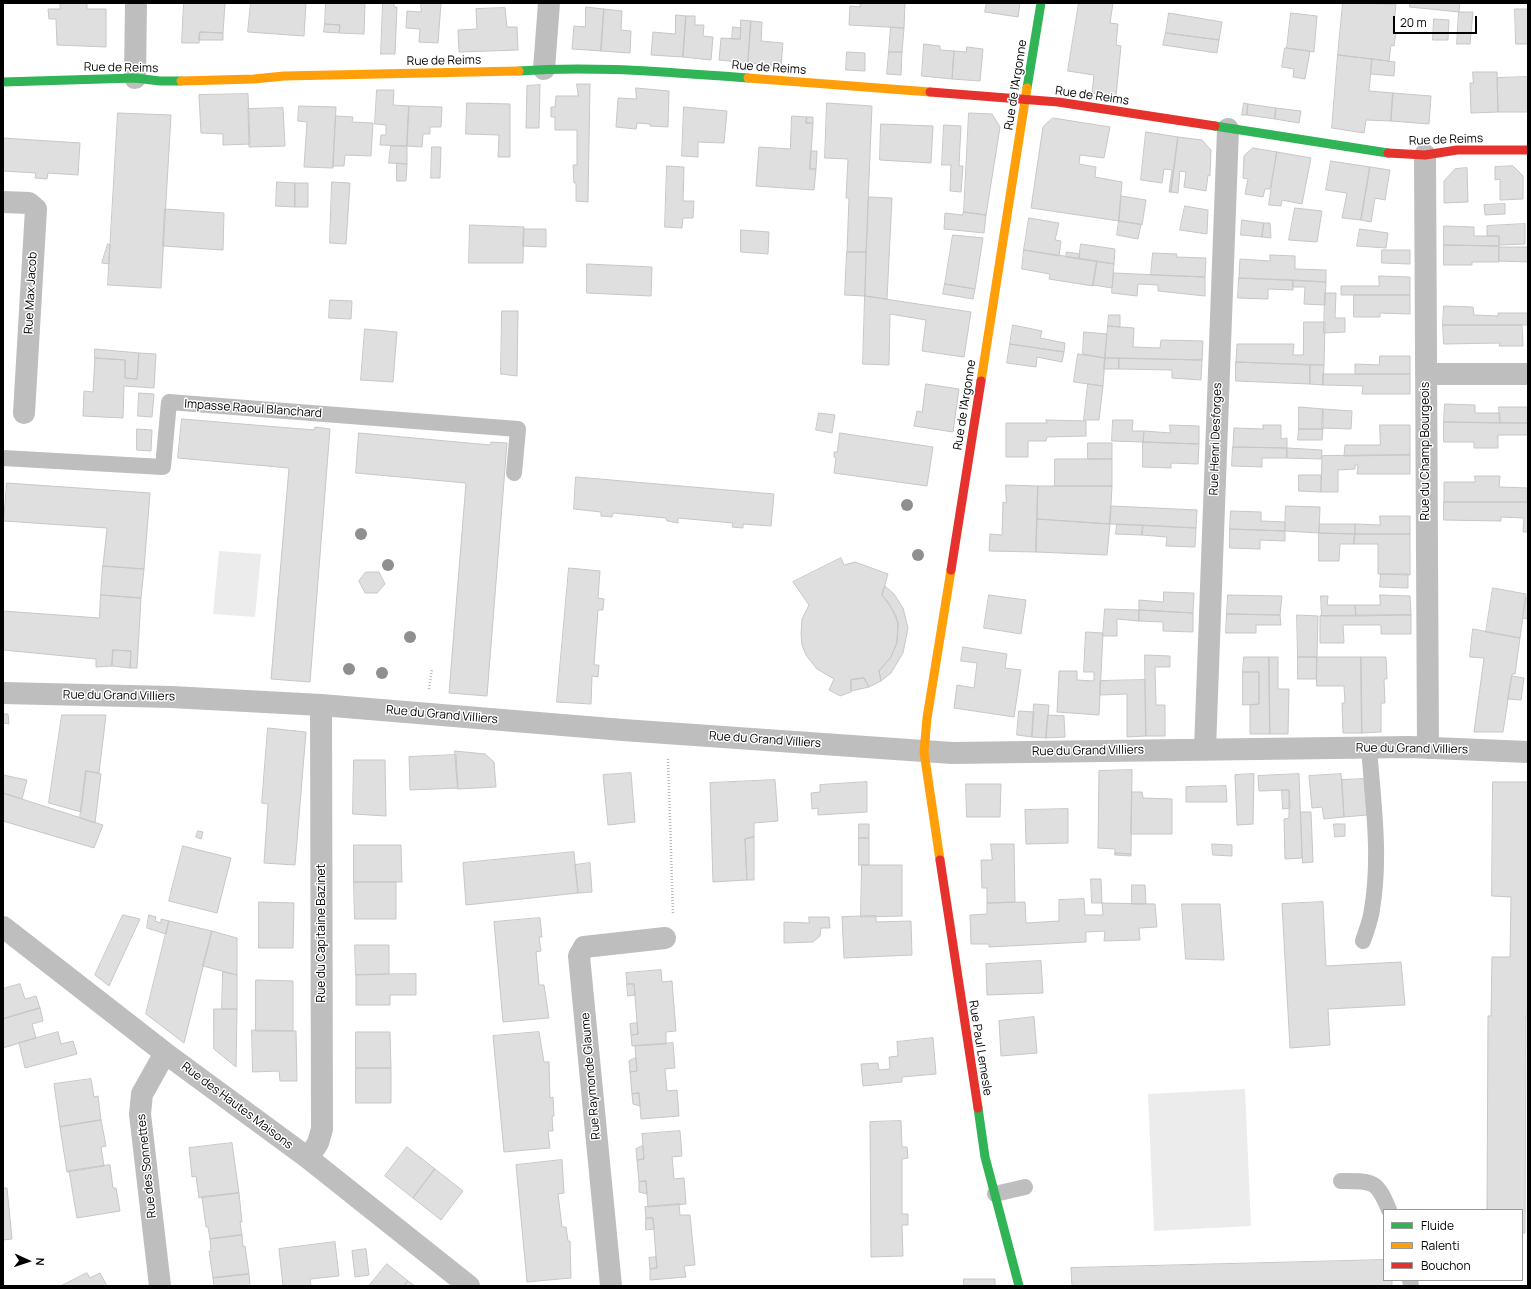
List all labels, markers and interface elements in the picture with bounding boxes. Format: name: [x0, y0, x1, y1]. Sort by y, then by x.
scale bar: [1395, 8, 1479, 34]
text: 20 m: [1400, 14, 1427, 31]
street label: Rue de l'Argonne: [1002, 39, 1030, 131]
street label: Rue de Reims: [407, 53, 481, 69]
street label: Rue de Reims: [731, 58, 807, 78]
street label: Rue de Reims: [84, 60, 158, 76]
street label: Rue de Reims: [1054, 84, 1130, 108]
street label: Rue de Reims: [1409, 132, 1483, 148]
street label: Rue Max Jacob: [22, 251, 40, 335]
street label: Rue de l'Argonne: [951, 359, 979, 451]
street label: Rue Henri Desforges: [1207, 382, 1225, 496]
street label: Rue du Champ Bourgeois: [1419, 382, 1433, 520]
street label: Impasse Raoul Blanchard: [184, 397, 322, 421]
street label: Rue du Grand Villiers: [63, 688, 175, 704]
street label: Rue du Grand Villiers: [386, 703, 498, 727]
street label: Rue du Grand Villiers: [709, 729, 821, 751]
street label: Rue du Grand Villiers: [1356, 741, 1468, 757]
street label: Rue du Grand Villiers: [1032, 743, 1144, 759]
street label: Rue du Capitaine Bazinet: [315, 864, 329, 1002]
street label: Rue Paul Lemesle: [965, 999, 995, 1097]
street label: Rue Raymonde Glaume: [578, 1012, 604, 1140]
street label: Rue des Hautes Maisons: [179, 1059, 295, 1153]
street label: Rue des Sonnettes: [134, 1113, 160, 1219]
legend: [1383, 1209, 1523, 1281]
text: Fluide: [1421, 1217, 1454, 1234]
text: Ralenti: [1421, 1237, 1460, 1254]
north arrow: [8, 1241, 48, 1281]
text: N: [33, 1257, 48, 1266]
text: Bouchon: [1421, 1257, 1471, 1274]

